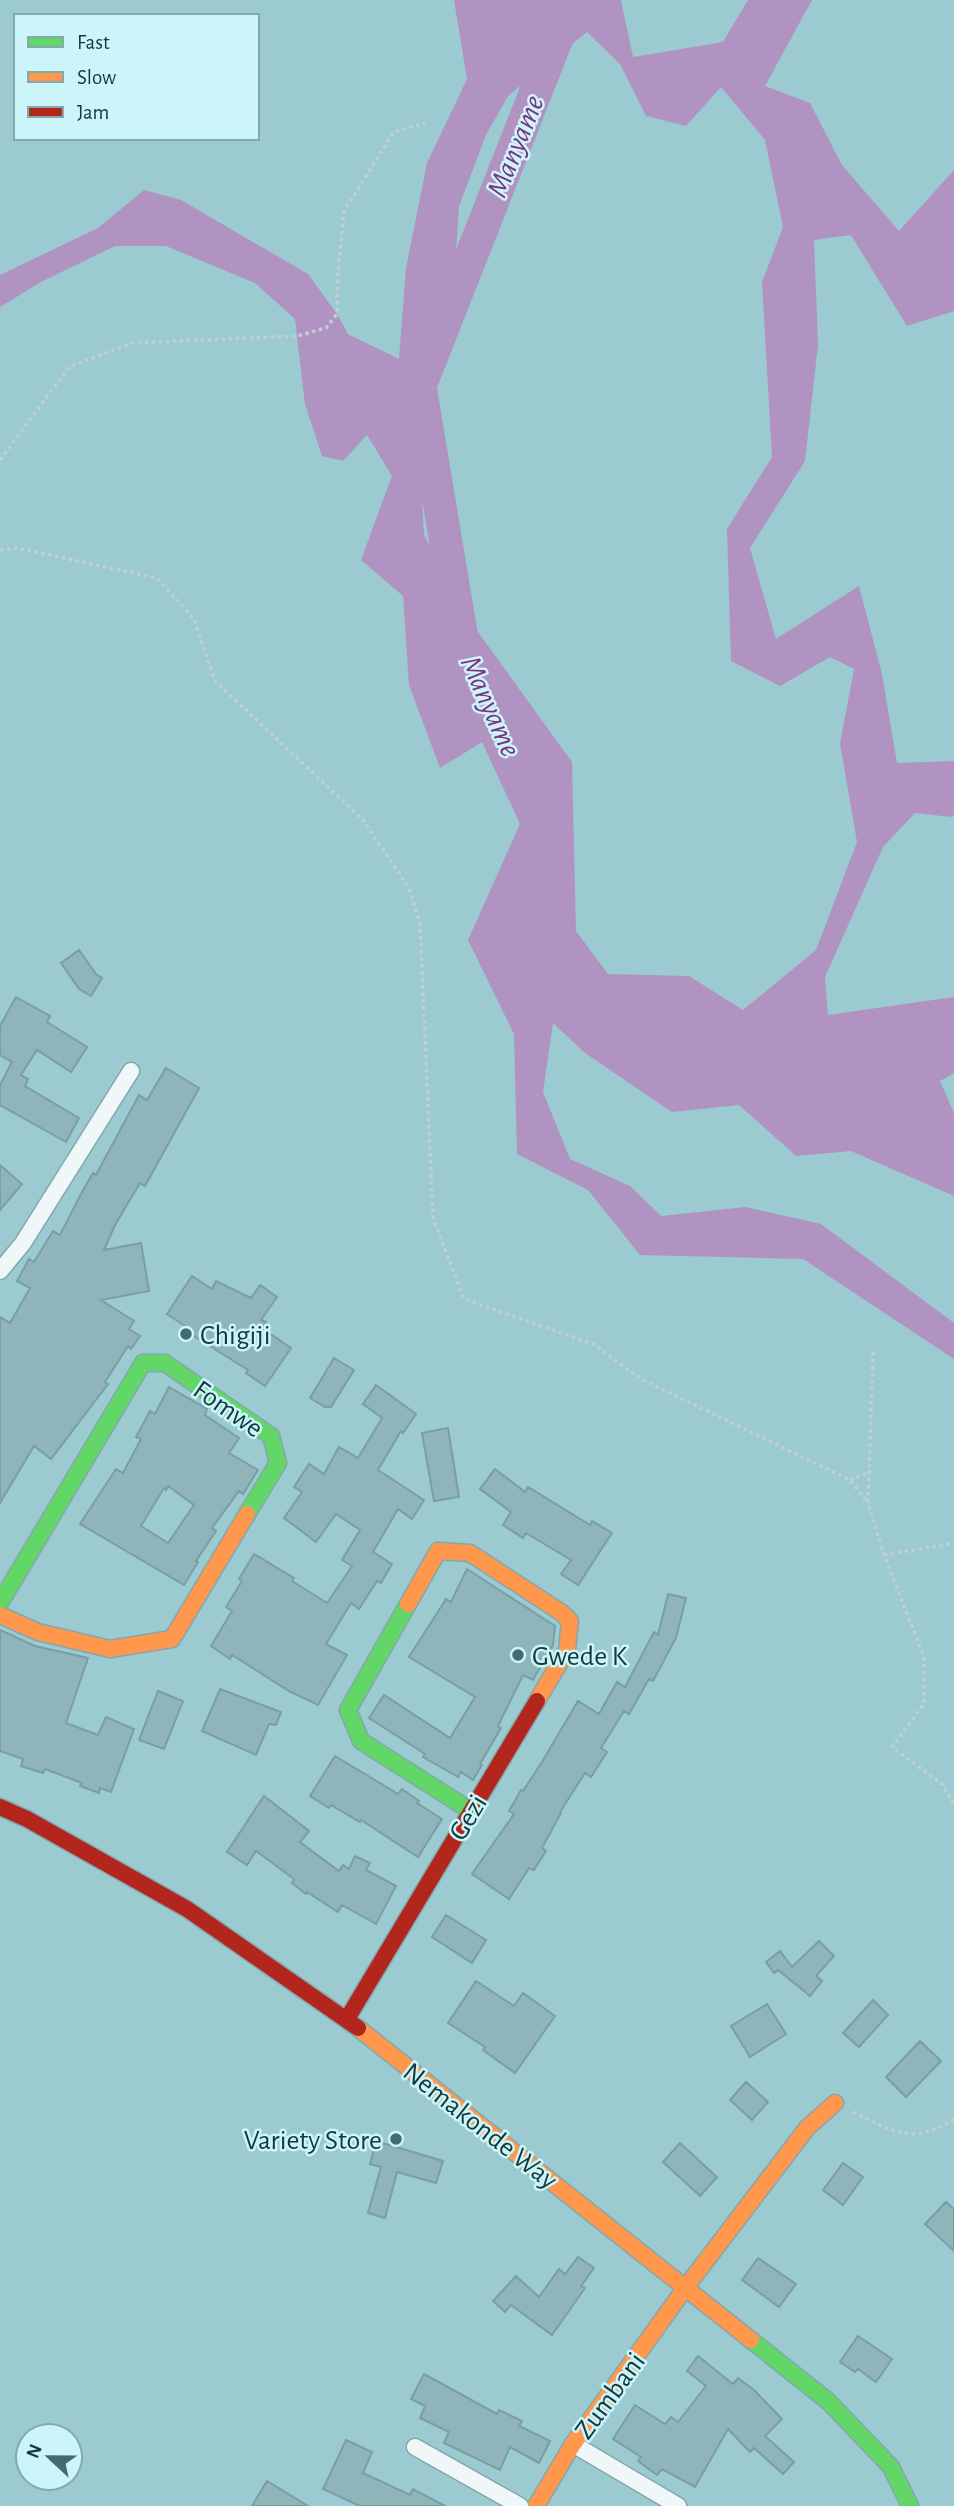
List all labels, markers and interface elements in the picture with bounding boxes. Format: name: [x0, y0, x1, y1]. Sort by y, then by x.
legend: [14, 14, 259, 140]
text: Fast: [77, 32, 110, 53]
text: Slow: [77, 67, 116, 88]
water label: Manyame: [482, 91, 550, 201]
text: Jam: [77, 102, 109, 123]
water label: Manyame: [455, 652, 525, 761]
place label: Chigiji: [200, 1322, 271, 1350]
marker: Chigiji: [178, 1326, 194, 1342]
street label: Fomwe: [188, 1376, 268, 1443]
place label: Gwede K: [532, 1643, 628, 1671]
marker: Gwede K: [510, 1647, 526, 1663]
street label: Gezi: [444, 1790, 493, 1846]
street label: Nemakonde Way: [397, 2058, 562, 2195]
place label: Variety Store: [244, 2127, 382, 2155]
marker: Variety Store: [388, 2131, 404, 2147]
street label: Zumbani: [570, 2348, 651, 2444]
north arrow: [14, 2422, 84, 2492]
text: N: [23, 2442, 46, 2461]

